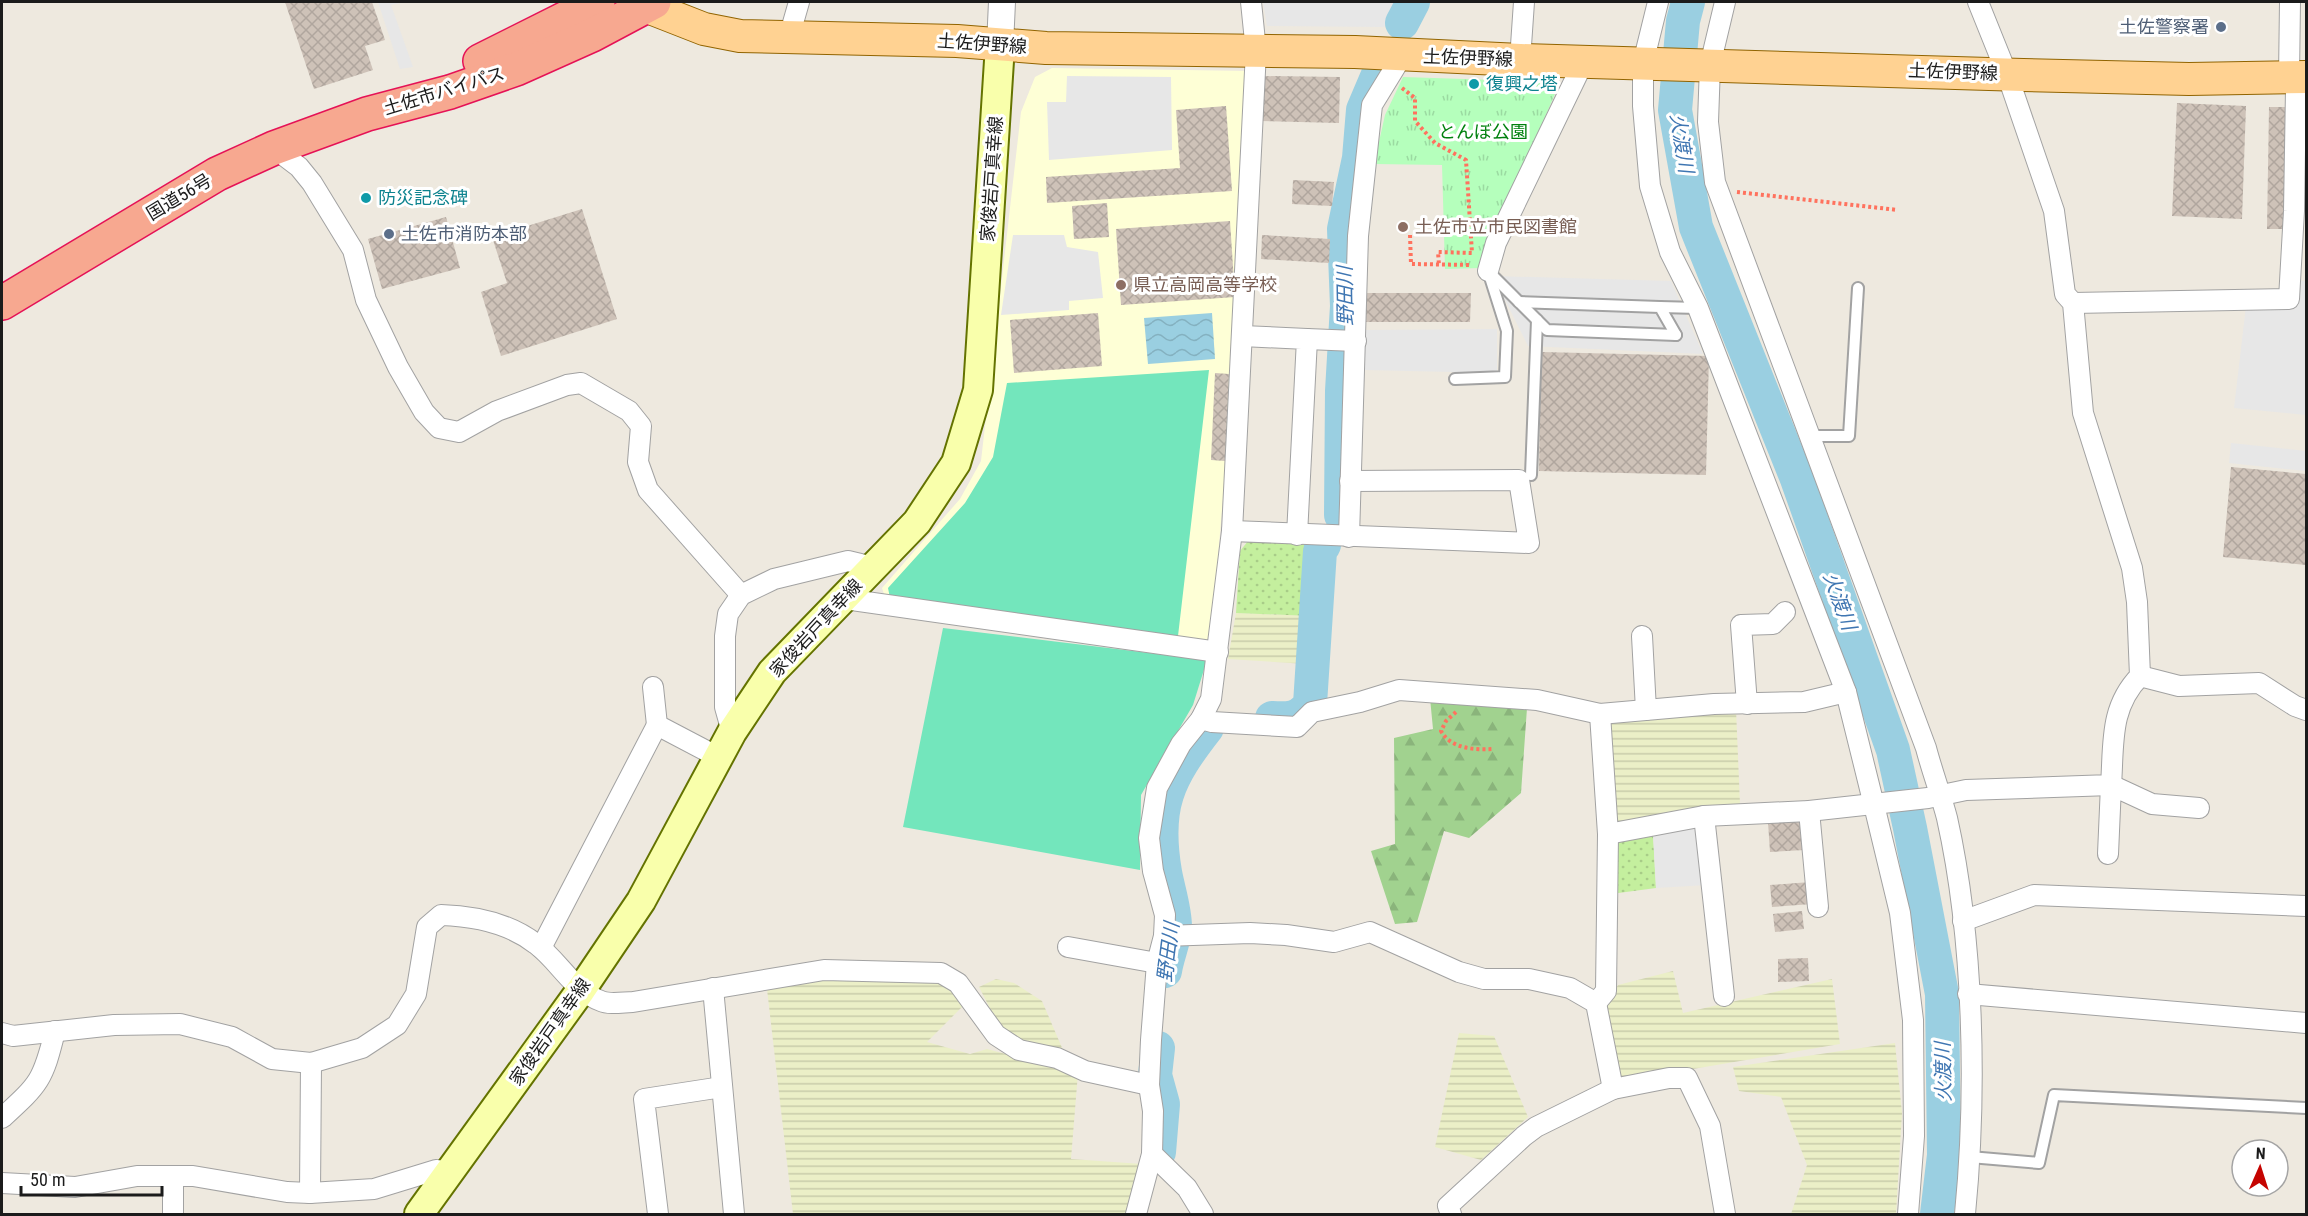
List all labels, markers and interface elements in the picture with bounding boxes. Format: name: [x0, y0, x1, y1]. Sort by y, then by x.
place label: 土佐警察署: [2119, 16, 2209, 37]
marker: 土佐警察署: [2214, 20, 2228, 34]
street label: 土佐伊野線: [936, 30, 1028, 57]
street label: 土佐伊野線: [1423, 45, 1513, 70]
street label: 土佐伊野線: [1908, 59, 1998, 84]
street label: 土佐市バイパス: [381, 62, 507, 119]
place label: 復興之塔: [1486, 73, 1558, 94]
marker: 復興之塔: [1467, 77, 1481, 91]
water label: 火渡川: [1665, 111, 1699, 176]
street label: 家俊岩戸真幸線: [977, 115, 1006, 243]
park label: とんぼ公園: [1438, 121, 1528, 142]
street label: 国道56号: [143, 169, 215, 224]
place label: 防災記念碑: [378, 187, 468, 208]
marker: 防災記念碑: [359, 191, 373, 205]
place label: 土佐市立市民図書館: [1415, 216, 1577, 237]
marker: 土佐市立市民図書館: [1396, 220, 1410, 234]
place label: 土佐市消防本部: [401, 223, 527, 244]
marker: 土佐市消防本部: [382, 227, 396, 241]
water label: 野田川: [1332, 264, 1358, 326]
place label: 県立高岡高等学校: [1133, 274, 1277, 295]
marker: 県立高岡高等学校: [1114, 278, 1128, 292]
water label: 火渡川: [1818, 569, 1862, 635]
street label: 家俊岩戸真幸線: [765, 574, 866, 681]
water label: 野田川: [1152, 919, 1184, 983]
street label: 家俊岩戸真幸線: [505, 974, 594, 1089]
water label: 火渡川: [1930, 1040, 1956, 1102]
north arrow: [2230, 1138, 2290, 1198]
text: N: [2255, 1144, 2266, 1163]
scale bar: [21, 1159, 162, 1197]
text: 50 m: [30, 1169, 65, 1190]

